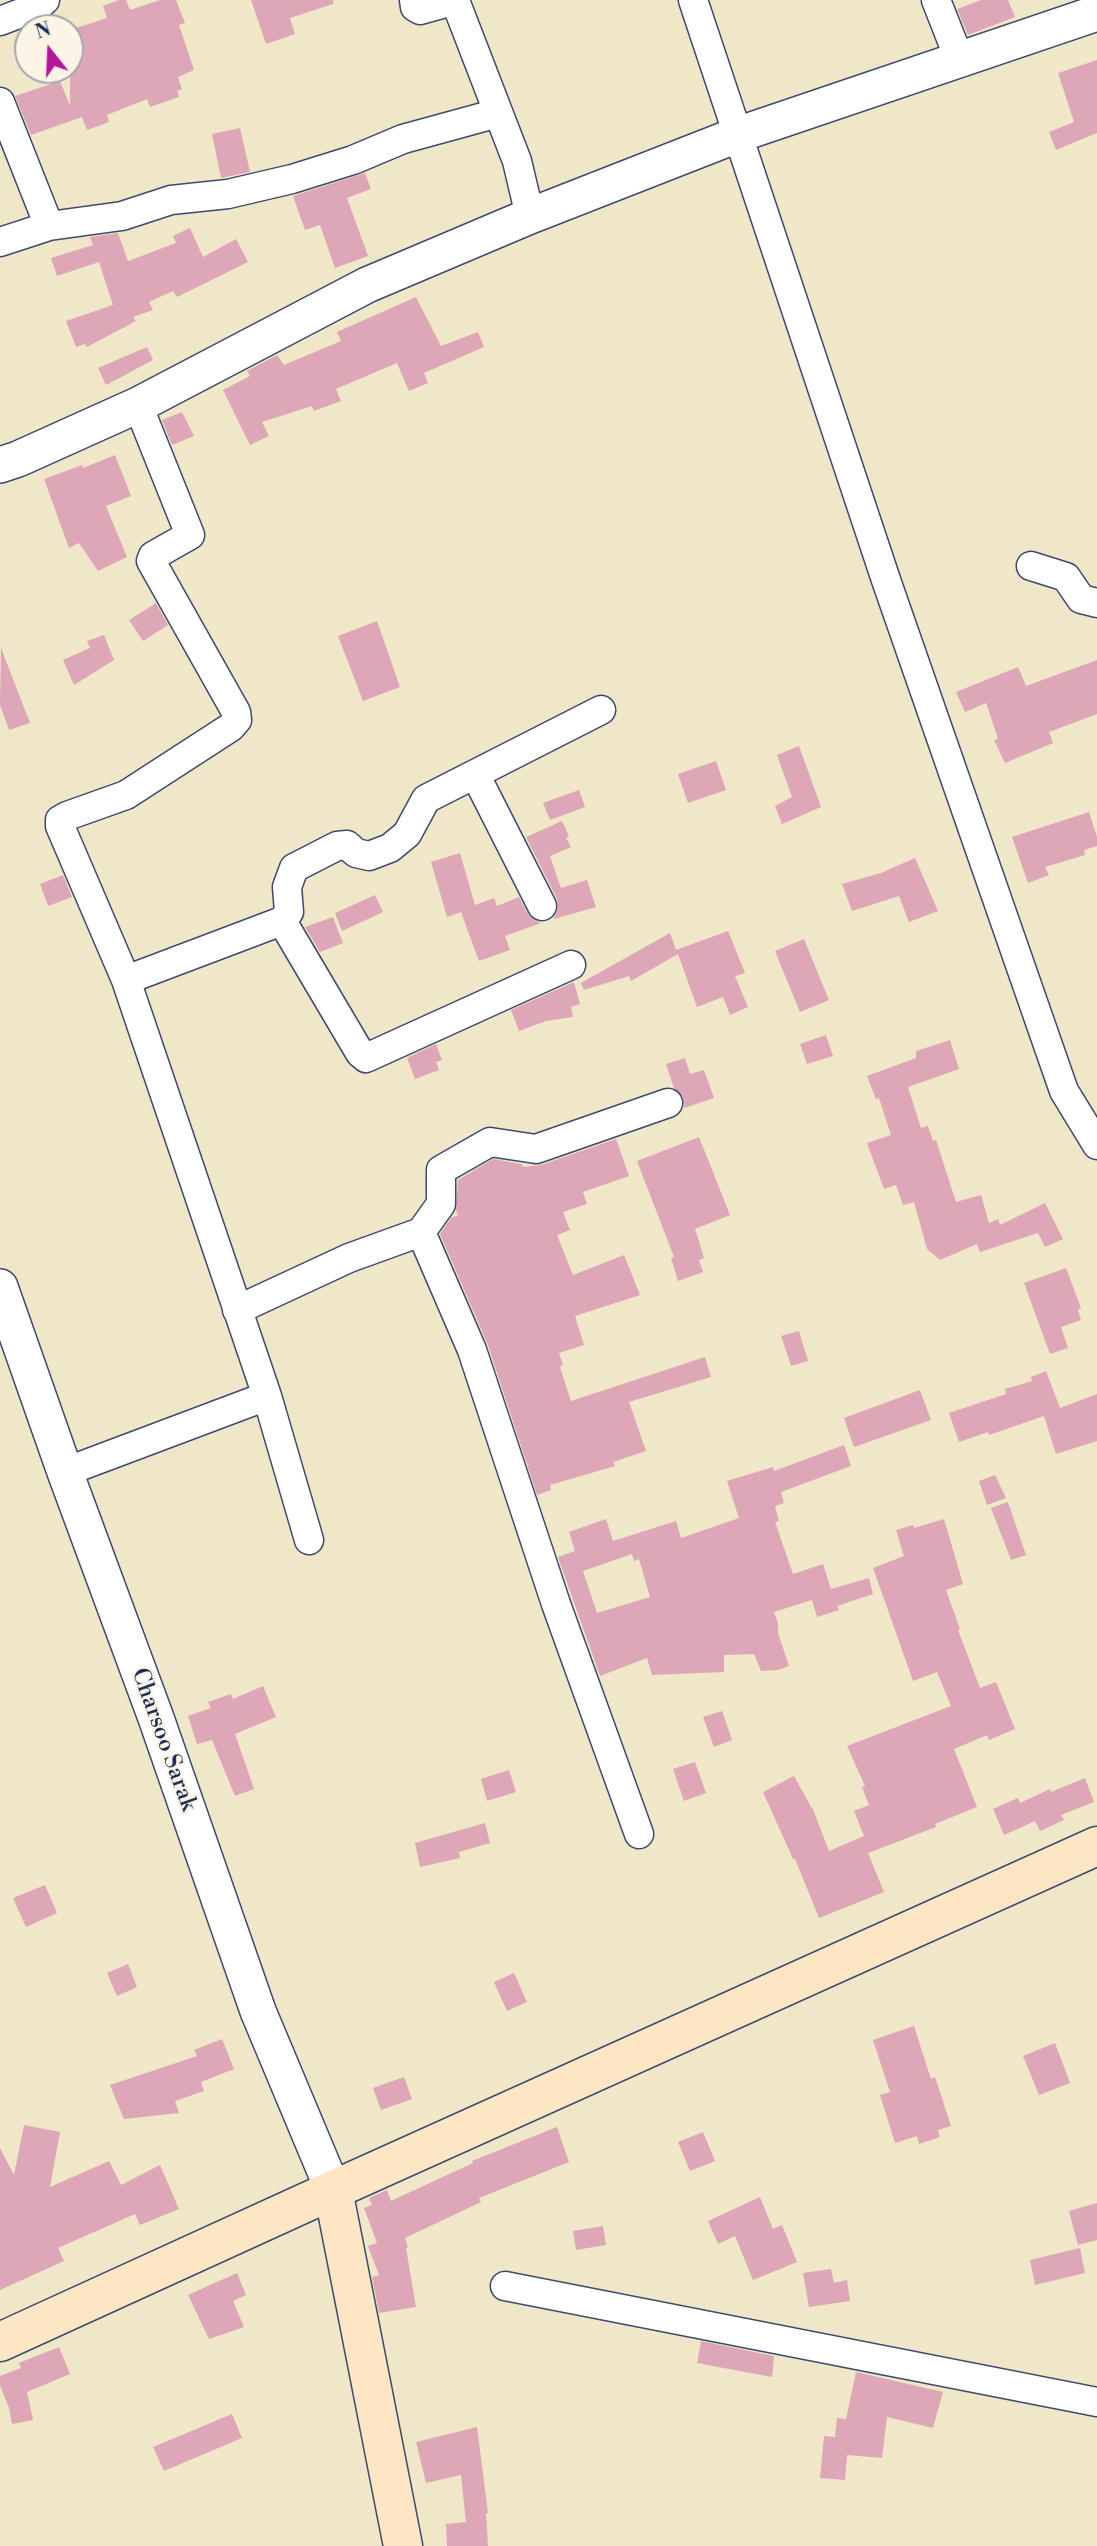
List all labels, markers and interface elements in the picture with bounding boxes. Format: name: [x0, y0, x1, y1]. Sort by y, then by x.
north arrow: [14, 14, 84, 84]
text: N: [32, 17, 54, 45]
street label: Charsoo Sarak: [124, 1665, 202, 1815]

